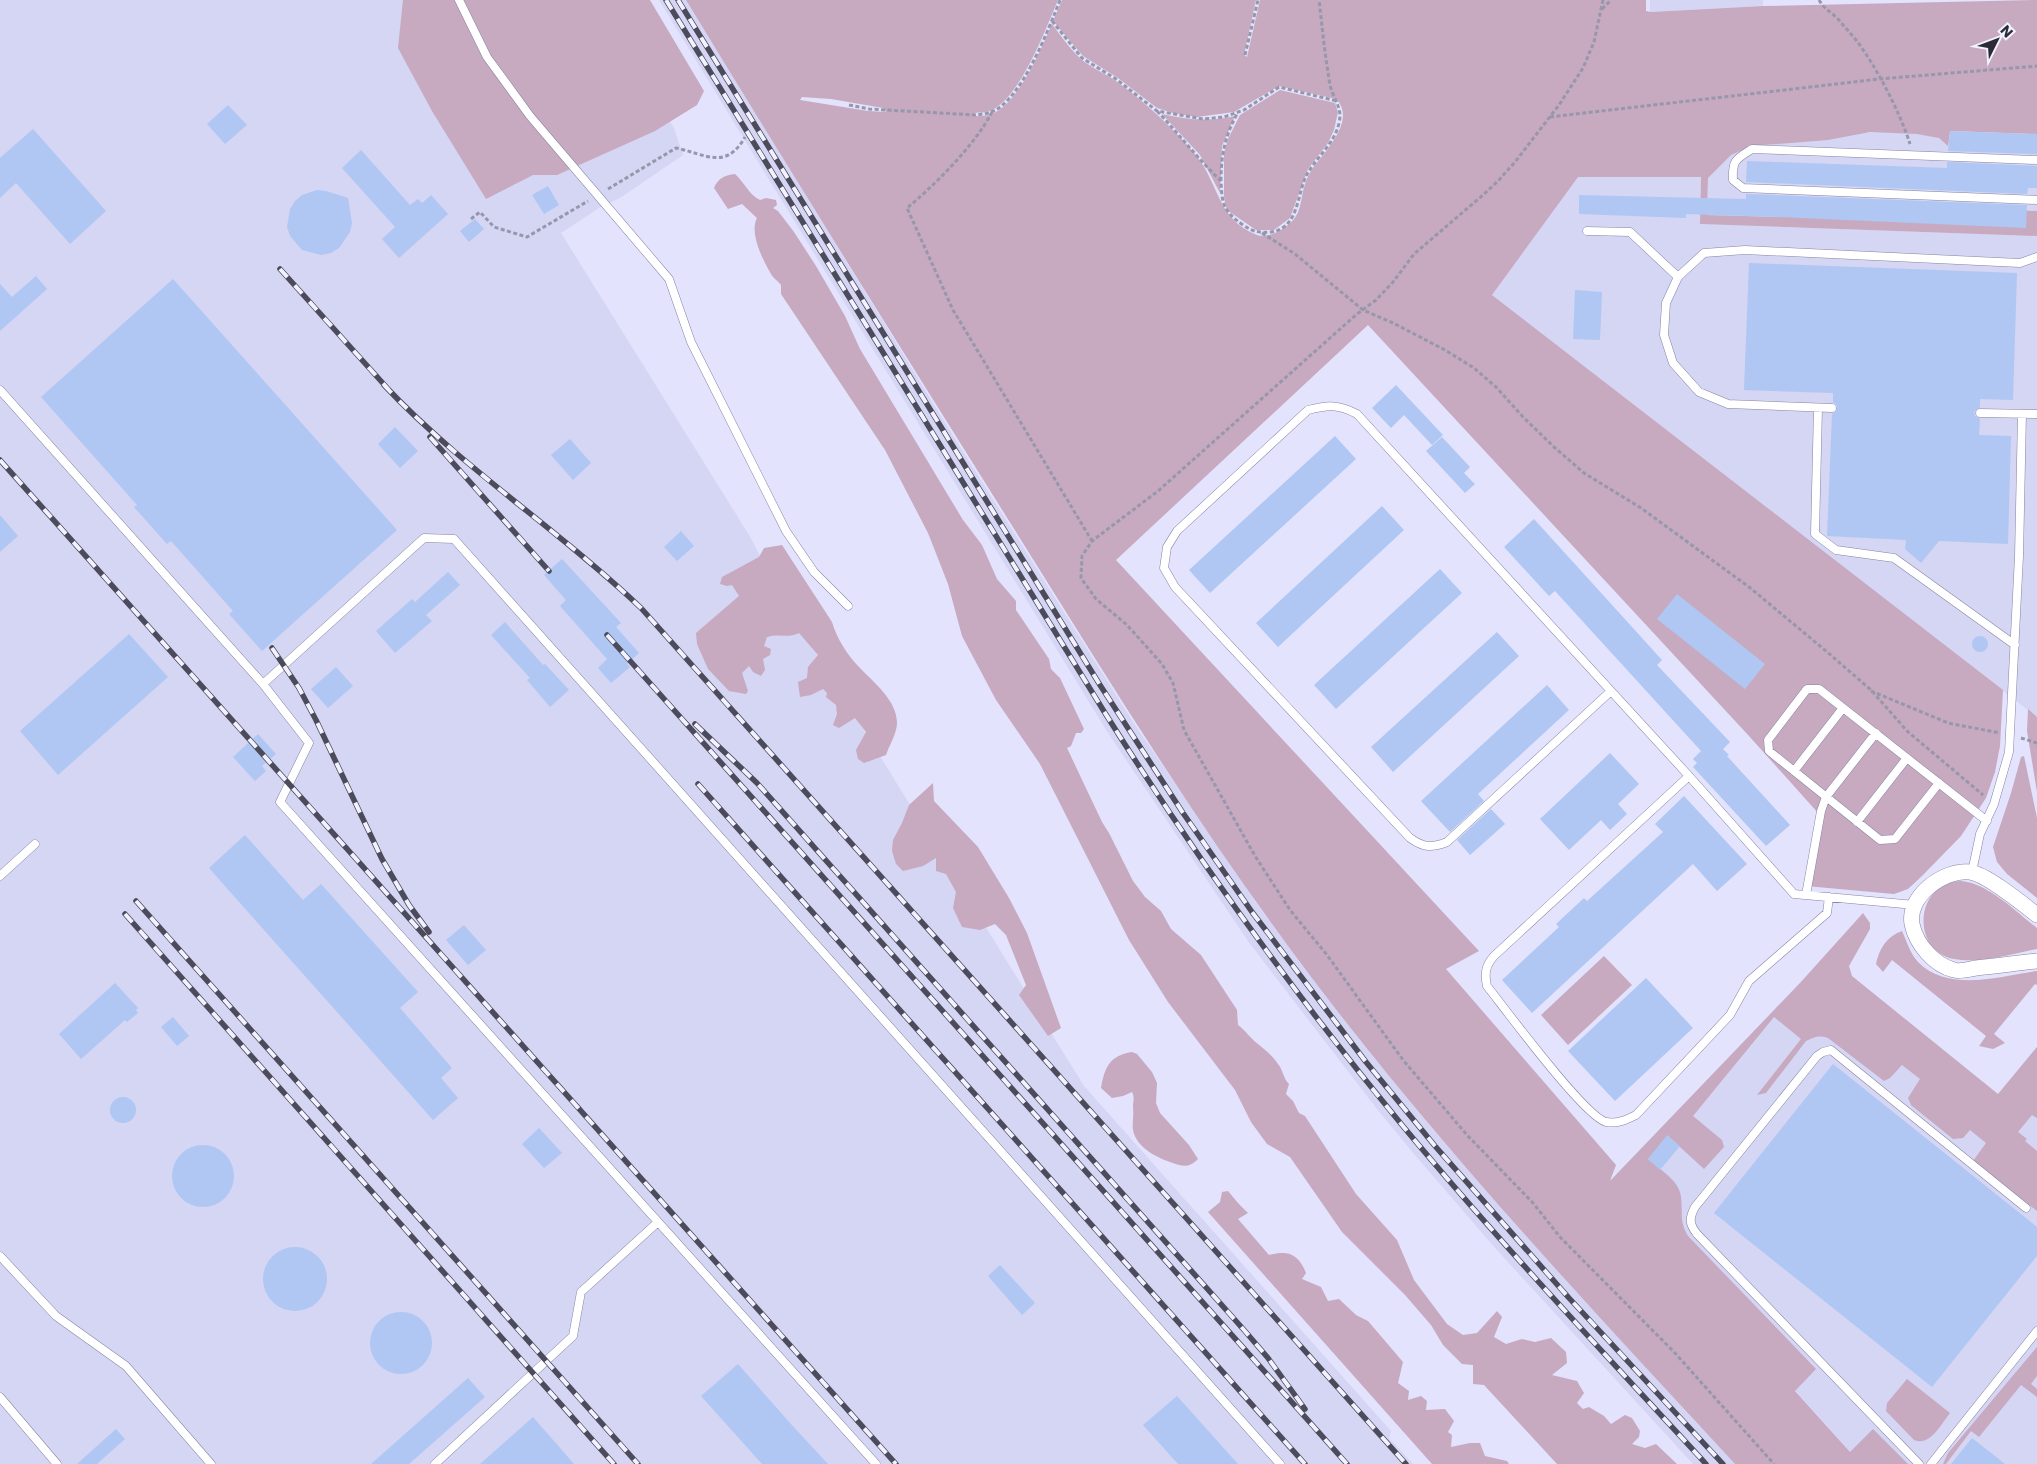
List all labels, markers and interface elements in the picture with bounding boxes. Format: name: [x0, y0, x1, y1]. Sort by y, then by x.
north arrow: [1972, 15, 2022, 65]
text: N: [1996, 21, 2018, 42]

